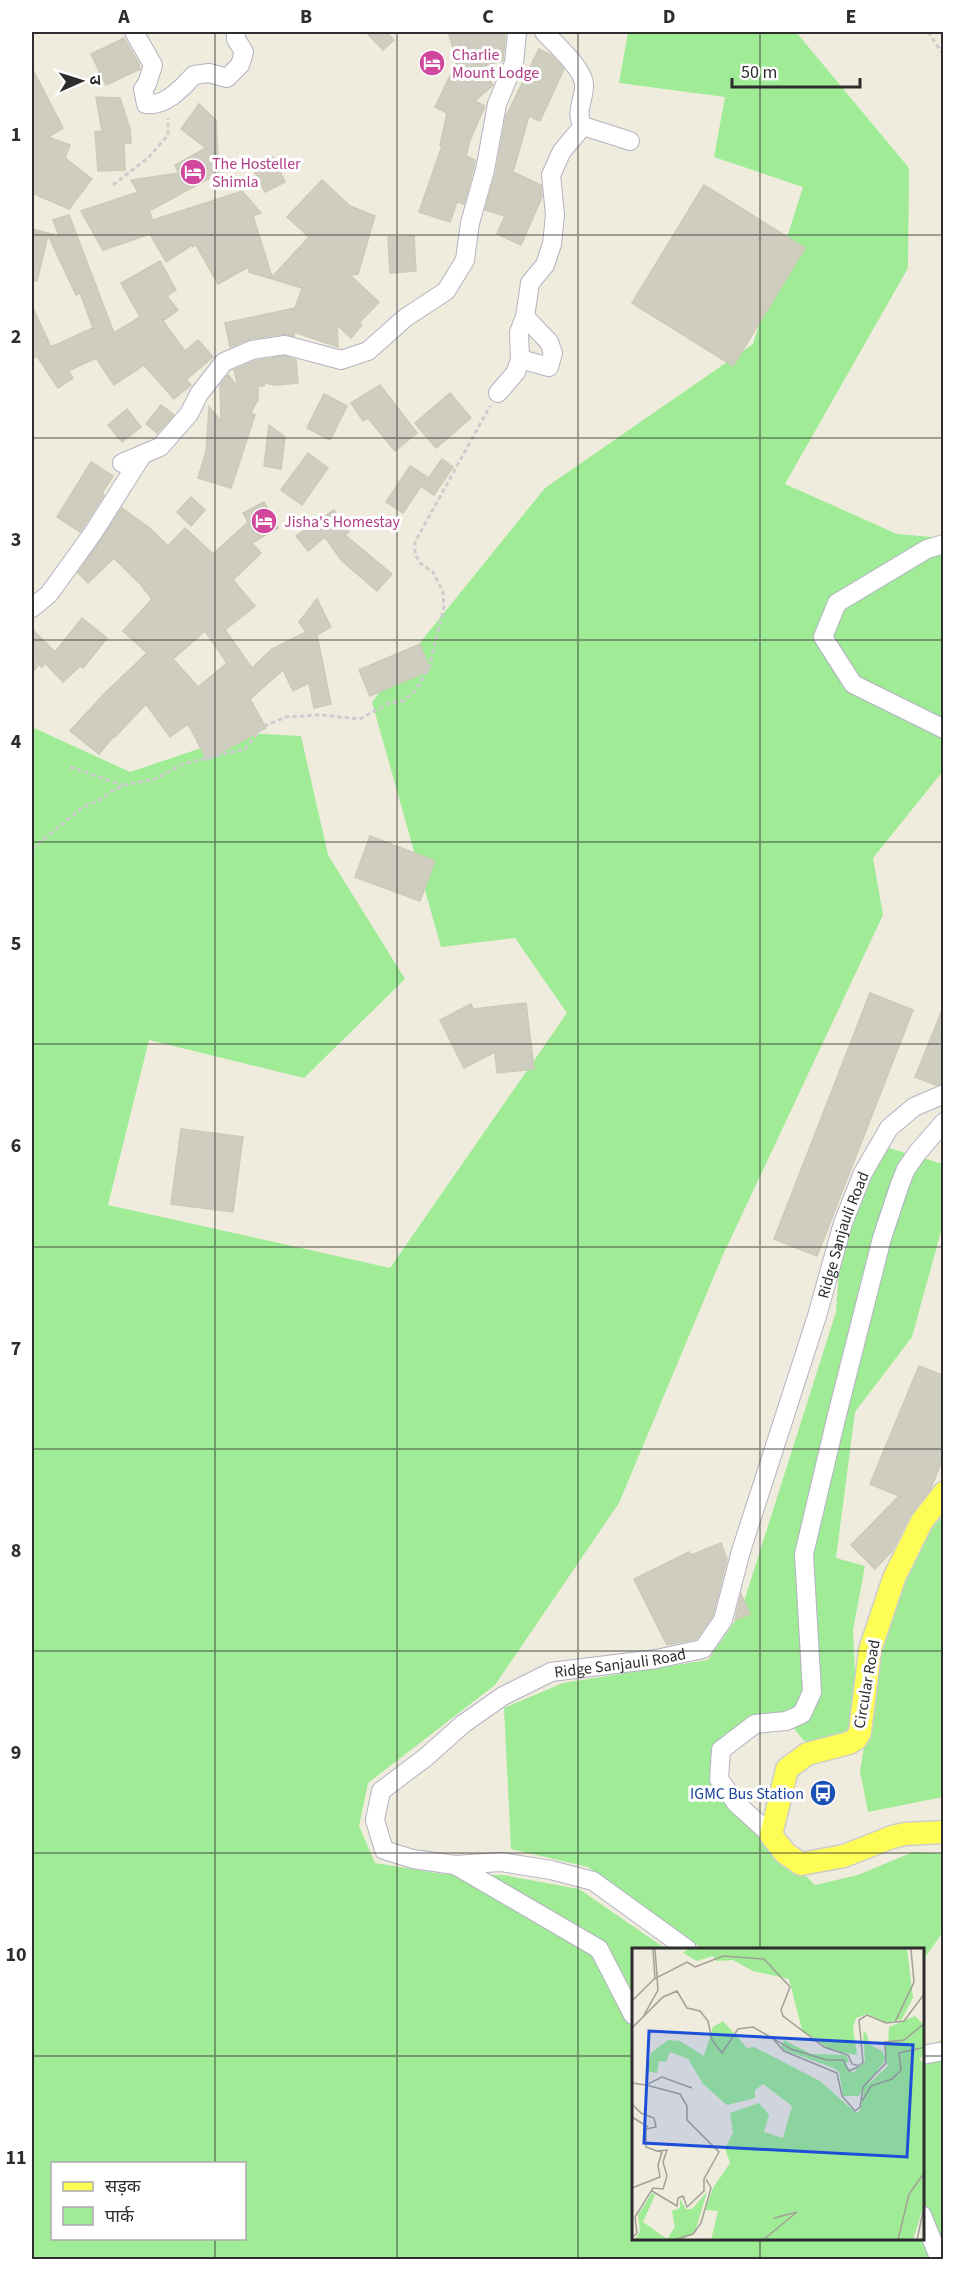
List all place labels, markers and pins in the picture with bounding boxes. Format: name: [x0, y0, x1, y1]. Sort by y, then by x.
place label: Charlie Mount Lodge: [452, 44, 539, 84]
hotel icon: Charlie Mount Lodge: [417, 48, 447, 78]
place label: The Hosteller Shimla: [212, 153, 301, 193]
hotel icon: The Hosteller Shimla: [178, 157, 208, 187]
hotel icon: Jisha's Homestay: [249, 506, 279, 536]
place label: Jisha's Homestay: [284, 511, 400, 533]
bus stop icon: IGMC Bus Station: [808, 1778, 838, 1808]
place label: IGMC Bus Station: [690, 1783, 804, 1805]

